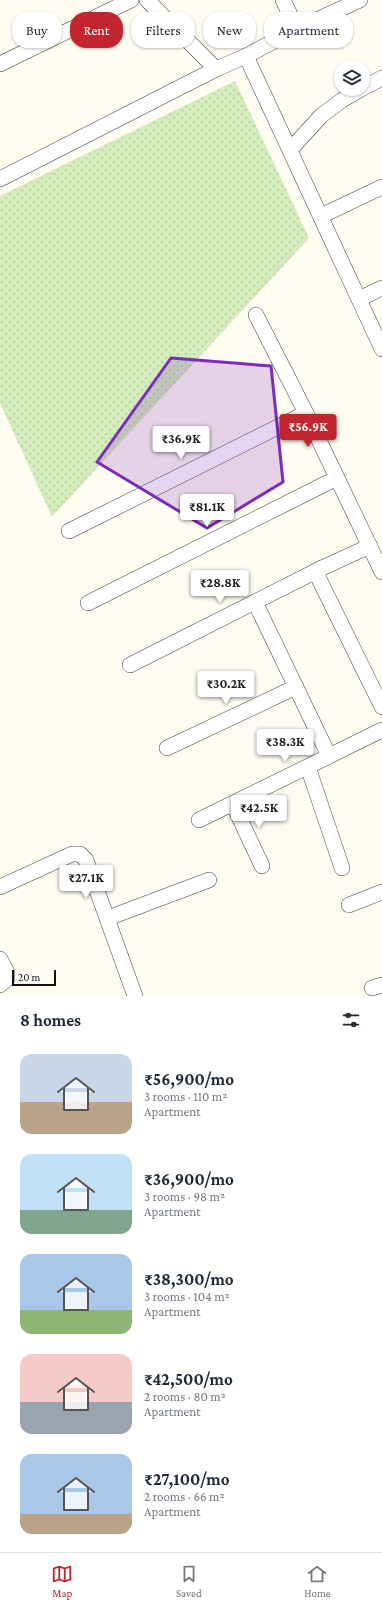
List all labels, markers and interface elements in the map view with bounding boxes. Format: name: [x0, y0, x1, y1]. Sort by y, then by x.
chip: Buy: [12, 12, 62, 48]
chip: Rent: [70, 12, 123, 48]
chip: Filters: [131, 12, 195, 48]
chip: New: [203, 12, 256, 48]
chip: Apartment: [264, 12, 353, 48]
map controls: [334, 60, 370, 96]
button: layers: [334, 60, 370, 96]
pin: ₹56.9K: [275, 414, 341, 448]
text: ₹56.9K: [289, 419, 327, 434]
pin: ₹36.9K: [148, 426, 214, 460]
text: ₹36.9K: [162, 431, 200, 446]
pin: ₹81.1K: [174, 494, 240, 528]
text: ₹81.1K: [189, 499, 225, 514]
pin: ₹28.8K: [187, 570, 253, 604]
text: ₹28.8K: [200, 575, 240, 590]
pin: ₹30.2K: [193, 671, 259, 705]
text: ₹30.2K: [206, 676, 246, 691]
pin: ₹38.3K: [252, 729, 318, 763]
text: ₹38.3K: [266, 734, 304, 749]
pin: ₹42.5K: [226, 795, 292, 829]
text: ₹42.5K: [240, 800, 278, 815]
pin: ₹27.1K: [53, 865, 119, 899]
text: ₹27.1K: [68, 870, 104, 885]
scale bar: [12, 968, 56, 987]
text: 20 m: [18, 971, 40, 983]
icon: filters: [340, 1009, 362, 1031]
text: 8 homes: [20, 1011, 81, 1030]
icon: home: [52, 1070, 100, 1118]
text: ₹56,900/mo: [144, 1070, 234, 1089]
text: 3 rooms · 110 m²: [144, 1089, 227, 1104]
text: Apartment: [144, 1104, 201, 1119]
icon: home: [52, 1170, 100, 1218]
text: ₹36,900/mo: [144, 1170, 234, 1189]
text: 3 rooms · 98 m²: [144, 1189, 225, 1204]
text: Apartment: [144, 1204, 201, 1219]
icon: home: [52, 1270, 100, 1318]
text: ₹38,300/mo: [144, 1270, 234, 1289]
text: 3 rooms · 104 m²: [144, 1289, 230, 1304]
text: Apartment: [144, 1304, 201, 1319]
icon: home: [52, 1370, 100, 1418]
text: ₹42,500/mo: [144, 1370, 233, 1389]
text: 2 rooms · 80 m²: [144, 1389, 226, 1404]
text: Apartment: [144, 1404, 201, 1419]
icon: home: [52, 1470, 100, 1518]
text: ₹27,100/mo: [144, 1470, 229, 1489]
text: 2 rooms · 66 m²: [144, 1489, 225, 1504]
text: Apartment: [144, 1504, 201, 1519]
tab: Map: [51, 1563, 73, 1599]
tab: Saved: [176, 1563, 202, 1599]
tab: Home: [304, 1563, 331, 1599]

